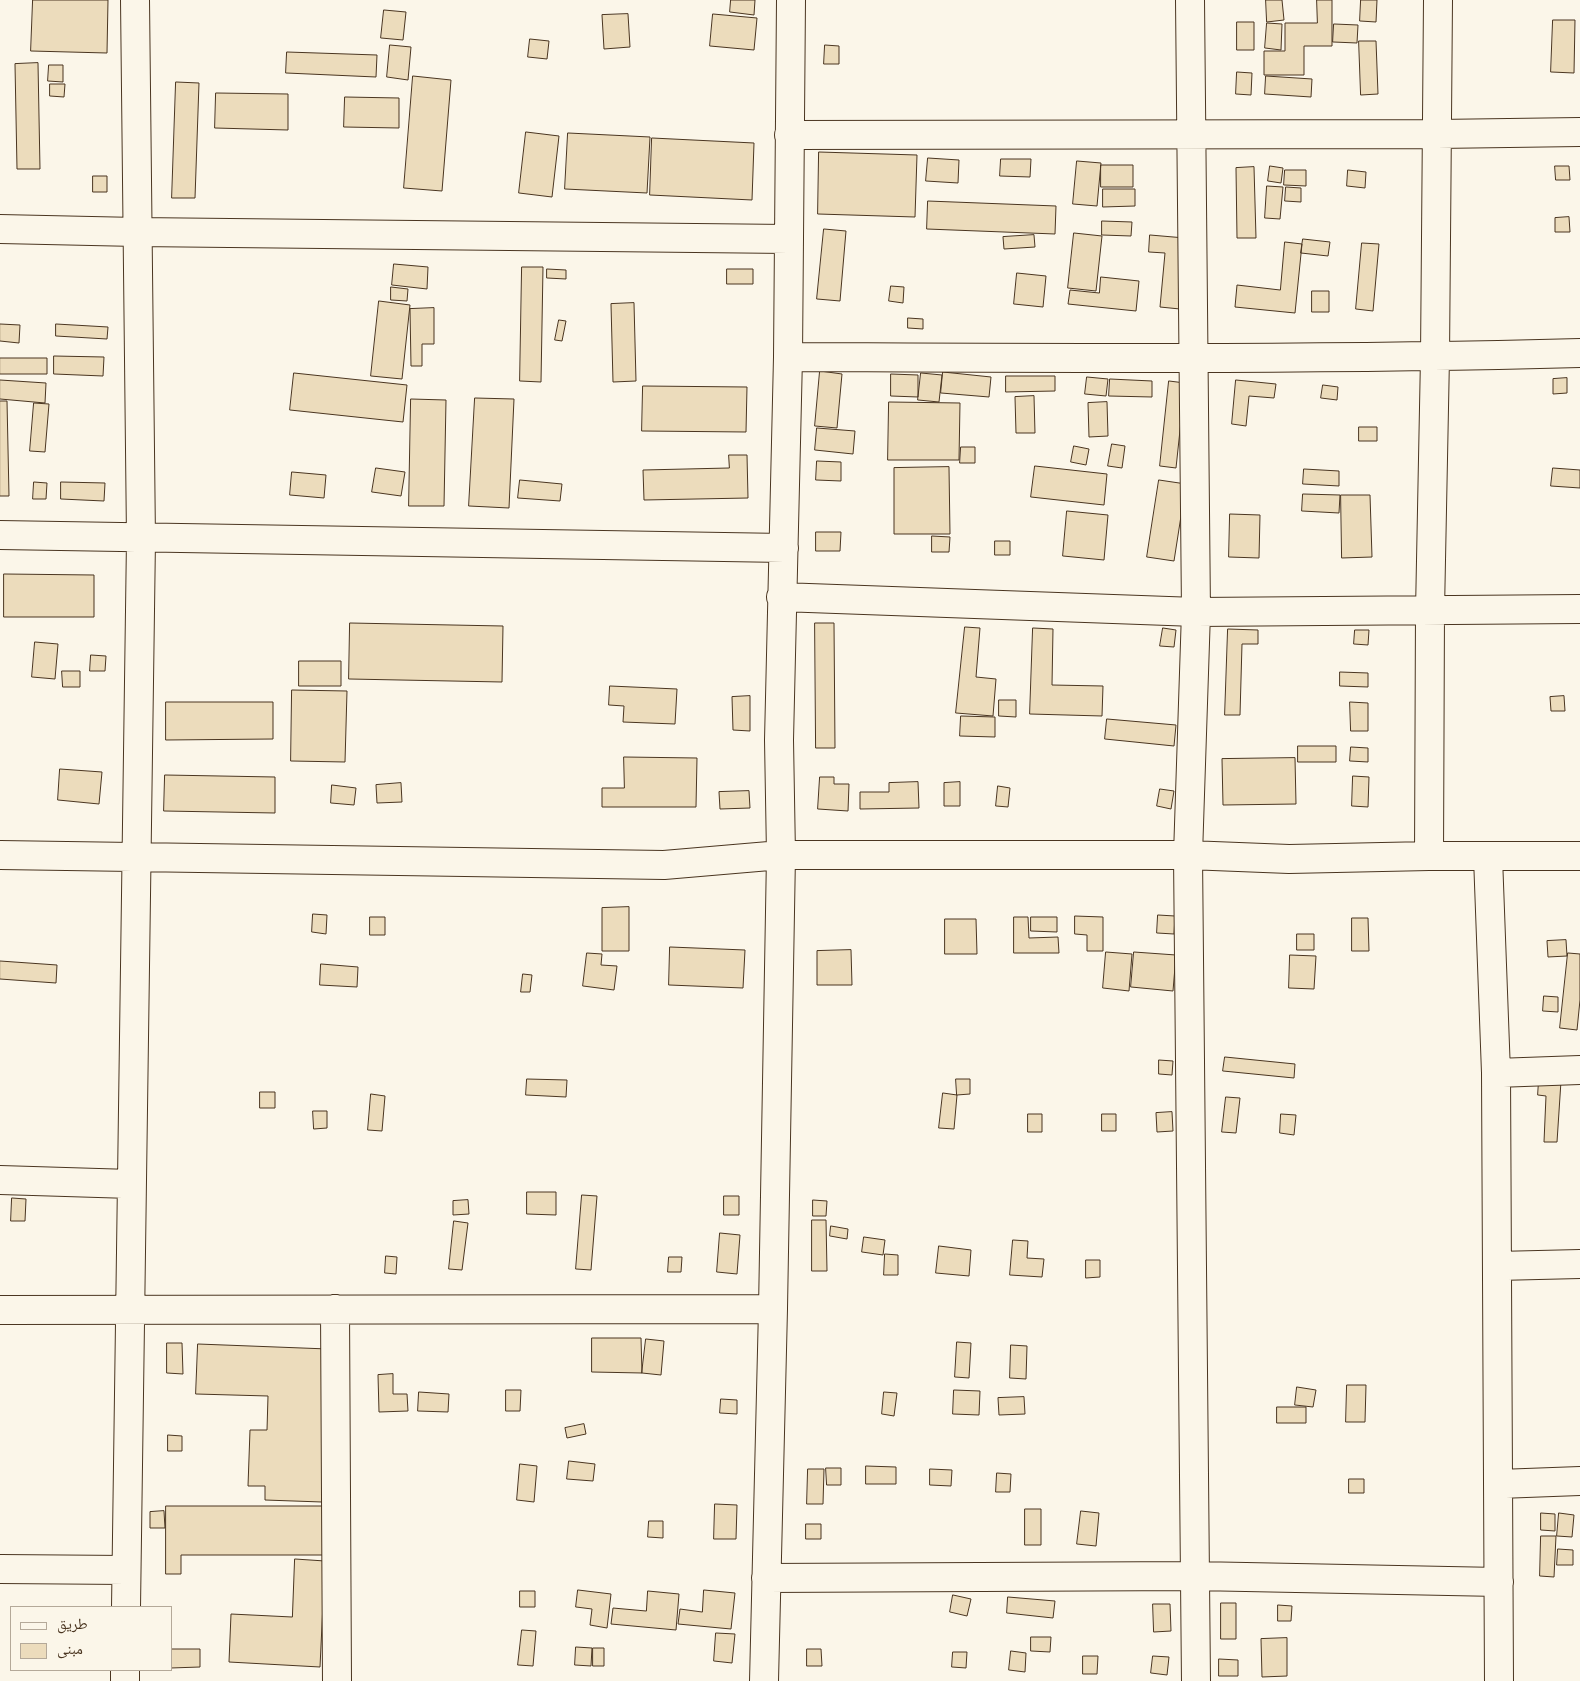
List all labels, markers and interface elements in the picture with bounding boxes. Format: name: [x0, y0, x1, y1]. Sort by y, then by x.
legend: [10, 1606, 172, 1671]
text: طريق: [57, 1615, 88, 1633]
text: مبنى: [57, 1640, 83, 1658]

